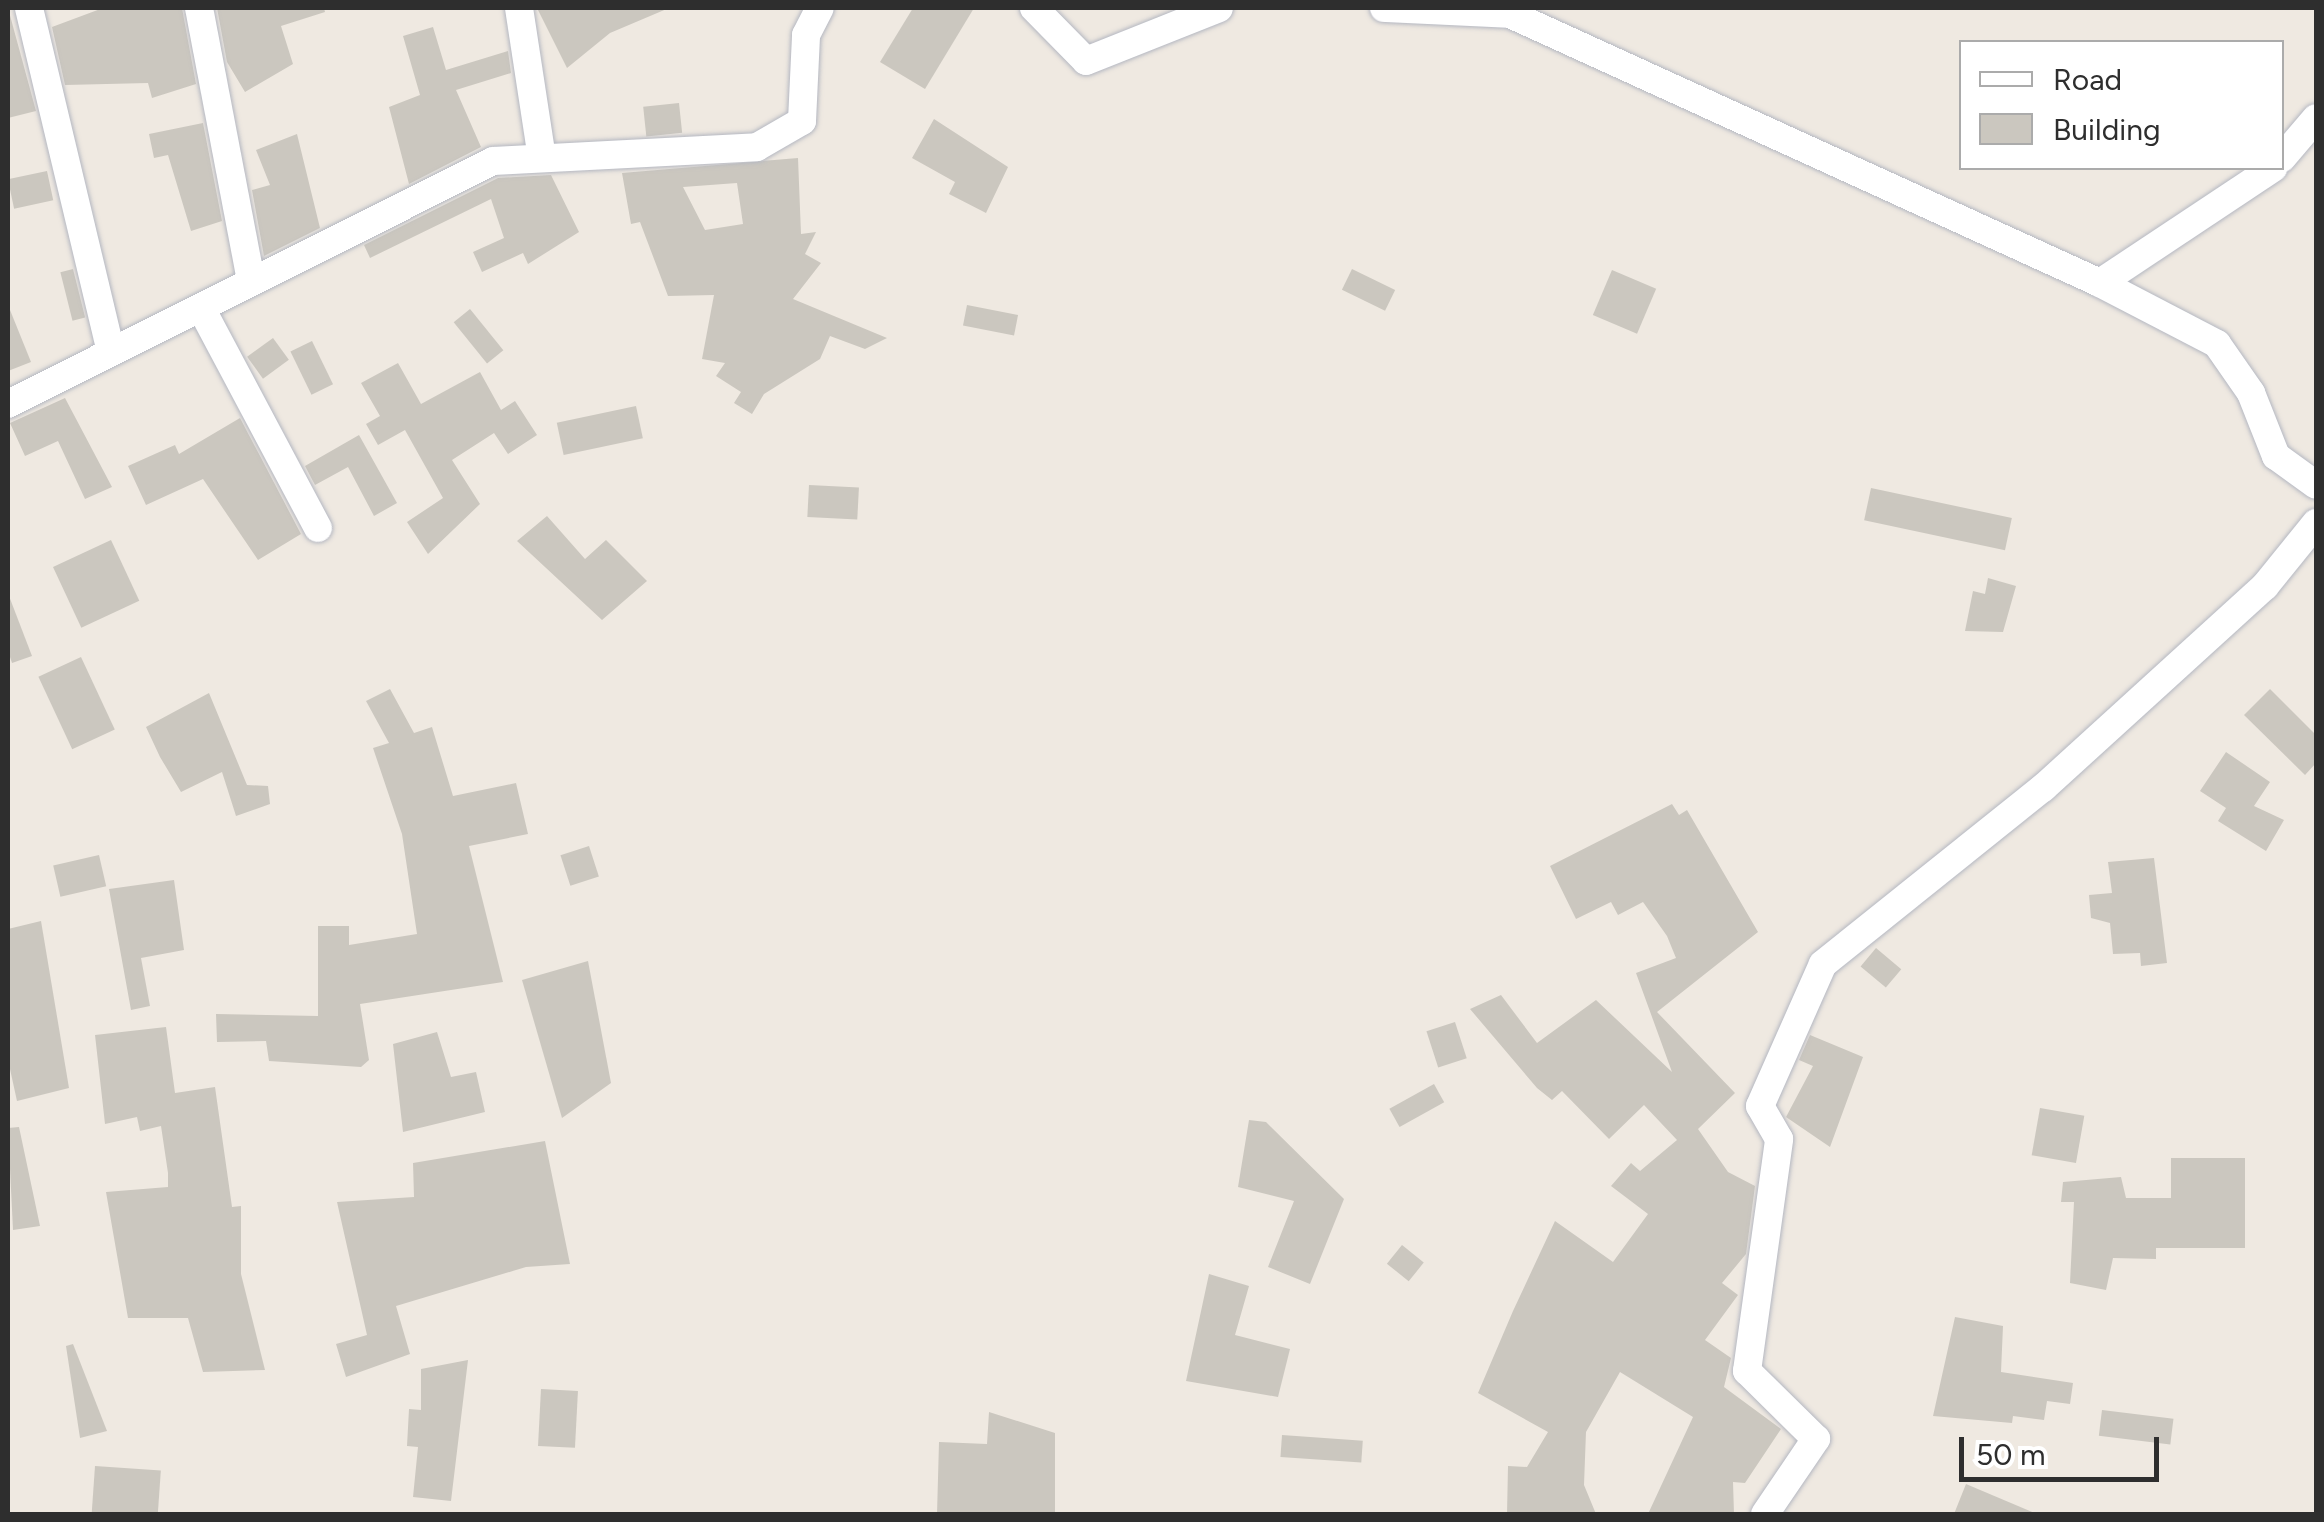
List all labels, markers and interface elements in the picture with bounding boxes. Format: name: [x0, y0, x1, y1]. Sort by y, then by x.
legend: [1959, 40, 2284, 170]
text: Road: [2053, 61, 2122, 98]
text: Building: [2053, 111, 2161, 148]
scale bar: [1964, 1417, 2164, 1479]
text: 50 m: [1976, 1436, 2045, 1473]

